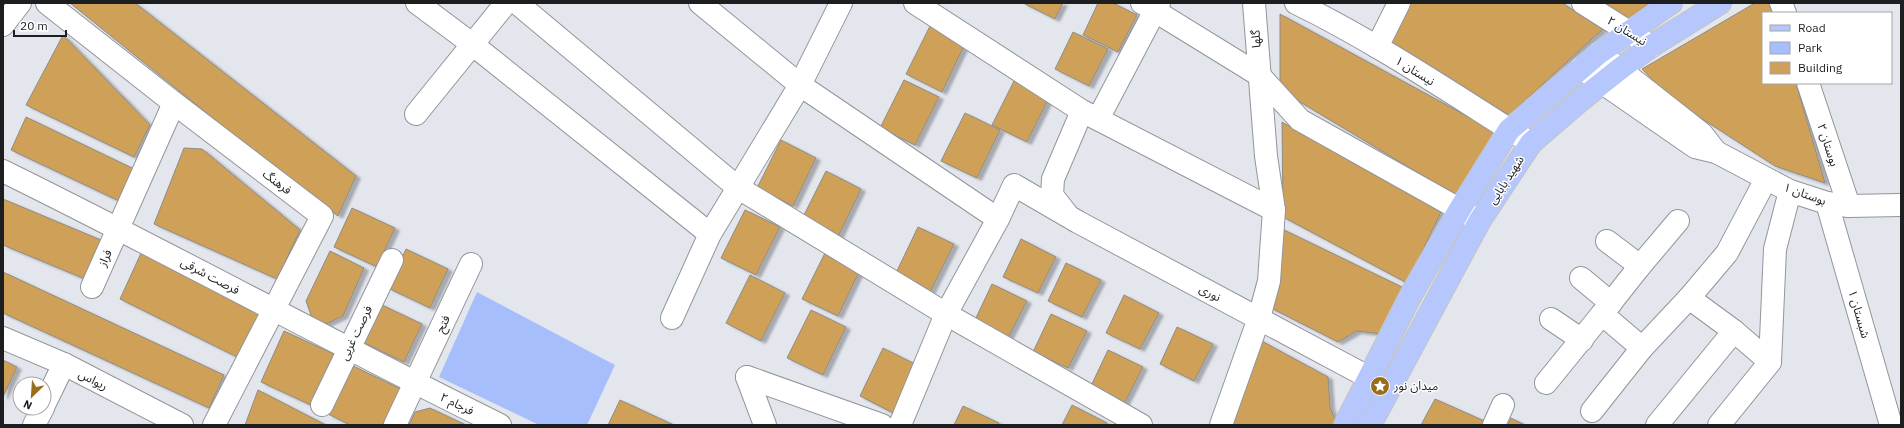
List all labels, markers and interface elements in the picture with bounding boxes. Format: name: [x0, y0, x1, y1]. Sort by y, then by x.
scale bar: [14, 12, 66, 38]
legend: [1762, 12, 1892, 84]
street label: نیستان ۲: [1605, 13, 1650, 49]
text: 20 m: [20, 18, 48, 33]
text: Road: [1798, 20, 1826, 35]
street label: گلها: [1247, 28, 1264, 49]
text: Park: [1798, 40, 1823, 55]
street label: نیستان ۱: [1393, 53, 1438, 89]
text: Building: [1798, 60, 1843, 75]
street label: بوستان ۲: [1814, 122, 1842, 168]
street label: شهید بابایی: [1484, 153, 1527, 207]
street label: فرهنگ: [260, 166, 295, 197]
street label: بوستان ۱: [1782, 179, 1829, 208]
street label: فراز: [94, 247, 115, 270]
street label: فرصت شرقی: [178, 254, 242, 297]
street label: نوری: [1197, 281, 1224, 304]
street label: شبستان ۱: [1845, 288, 1874, 340]
street label: فرصت غربی: [336, 303, 375, 363]
street label: فتح: [432, 313, 455, 336]
street label: ریواس: [76, 366, 110, 393]
place icon: میدان نور: [1369, 375, 1391, 397]
north arrow: [12, 376, 52, 416]
place label: میدان نور: [1393, 378, 1438, 393]
street label: فرجام ۲: [437, 389, 477, 420]
text: N: [21, 397, 34, 413]

